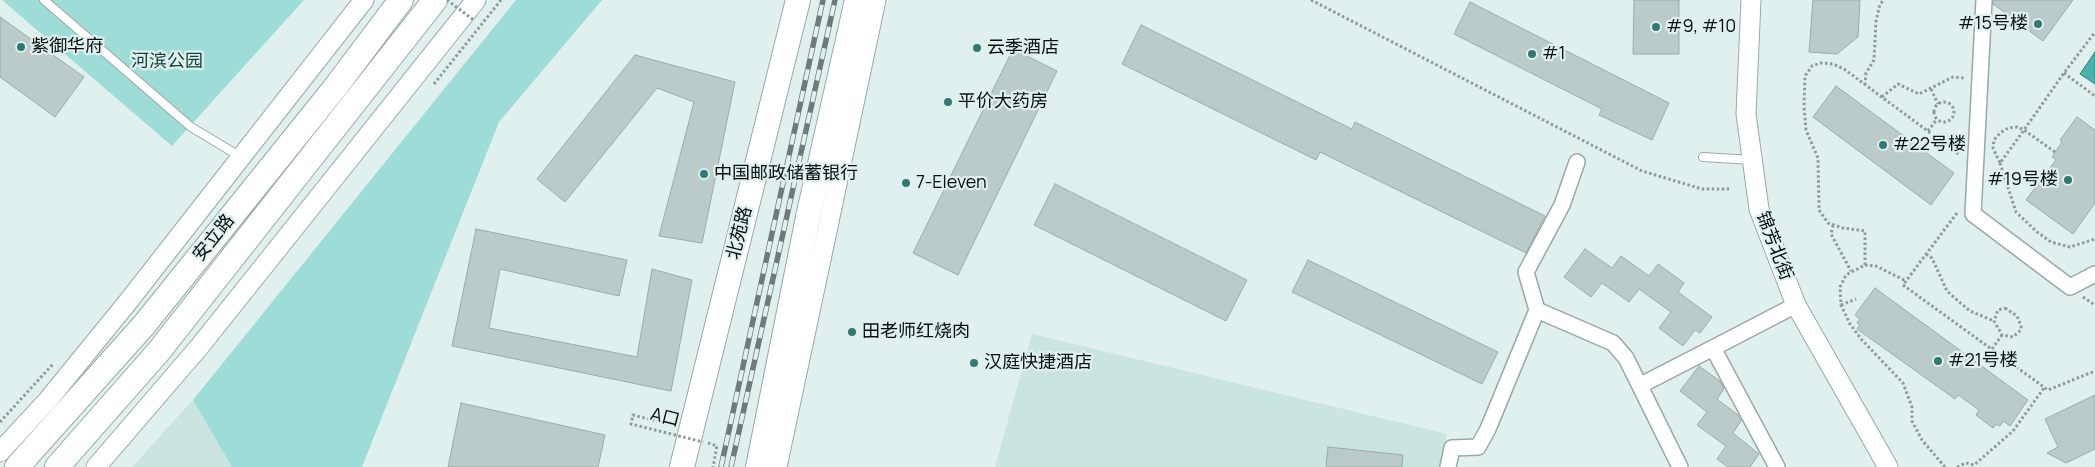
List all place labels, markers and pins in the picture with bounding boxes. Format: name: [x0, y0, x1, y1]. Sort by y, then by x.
place label: #15号楼: [1958, 13, 2028, 35]
place label: #9, #10: [1666, 16, 1736, 38]
marker: #15号楼: [2032, 18, 2044, 30]
marker: #9, #10: [1650, 21, 1662, 33]
place label: 紫御华府: [31, 36, 103, 58]
place label: 云季酒店: [987, 37, 1059, 59]
marker: 紫御华府: [15, 41, 27, 53]
marker: 云季酒店: [971, 42, 983, 54]
place label: #1: [1542, 43, 1566, 65]
marker: #1: [1526, 48, 1538, 60]
place label: 平价大药房: [958, 91, 1048, 113]
marker: 平价大药房: [942, 96, 954, 108]
place label: #22号楼: [1893, 134, 1966, 156]
marker: #22号楼: [1877, 139, 1889, 151]
place label: 中国邮政储蓄银行: [714, 163, 858, 185]
marker: 中国邮政储蓄银行: [698, 168, 710, 180]
place label: #19号楼: [1987, 169, 2058, 191]
place label: 7-Eleven: [916, 172, 987, 194]
marker: #19号楼: [2062, 174, 2074, 186]
marker: 7-Eleven: [900, 177, 912, 189]
place label: 田老师红烧肉: [862, 321, 970, 343]
marker: 田老师红烧肉: [846, 326, 858, 338]
place label: #21号楼: [1948, 350, 2018, 372]
place label: 汉庭快捷酒店: [984, 352, 1092, 374]
marker: #21号楼: [1932, 355, 1944, 367]
marker: 汉庭快捷酒店: [968, 357, 980, 369]

